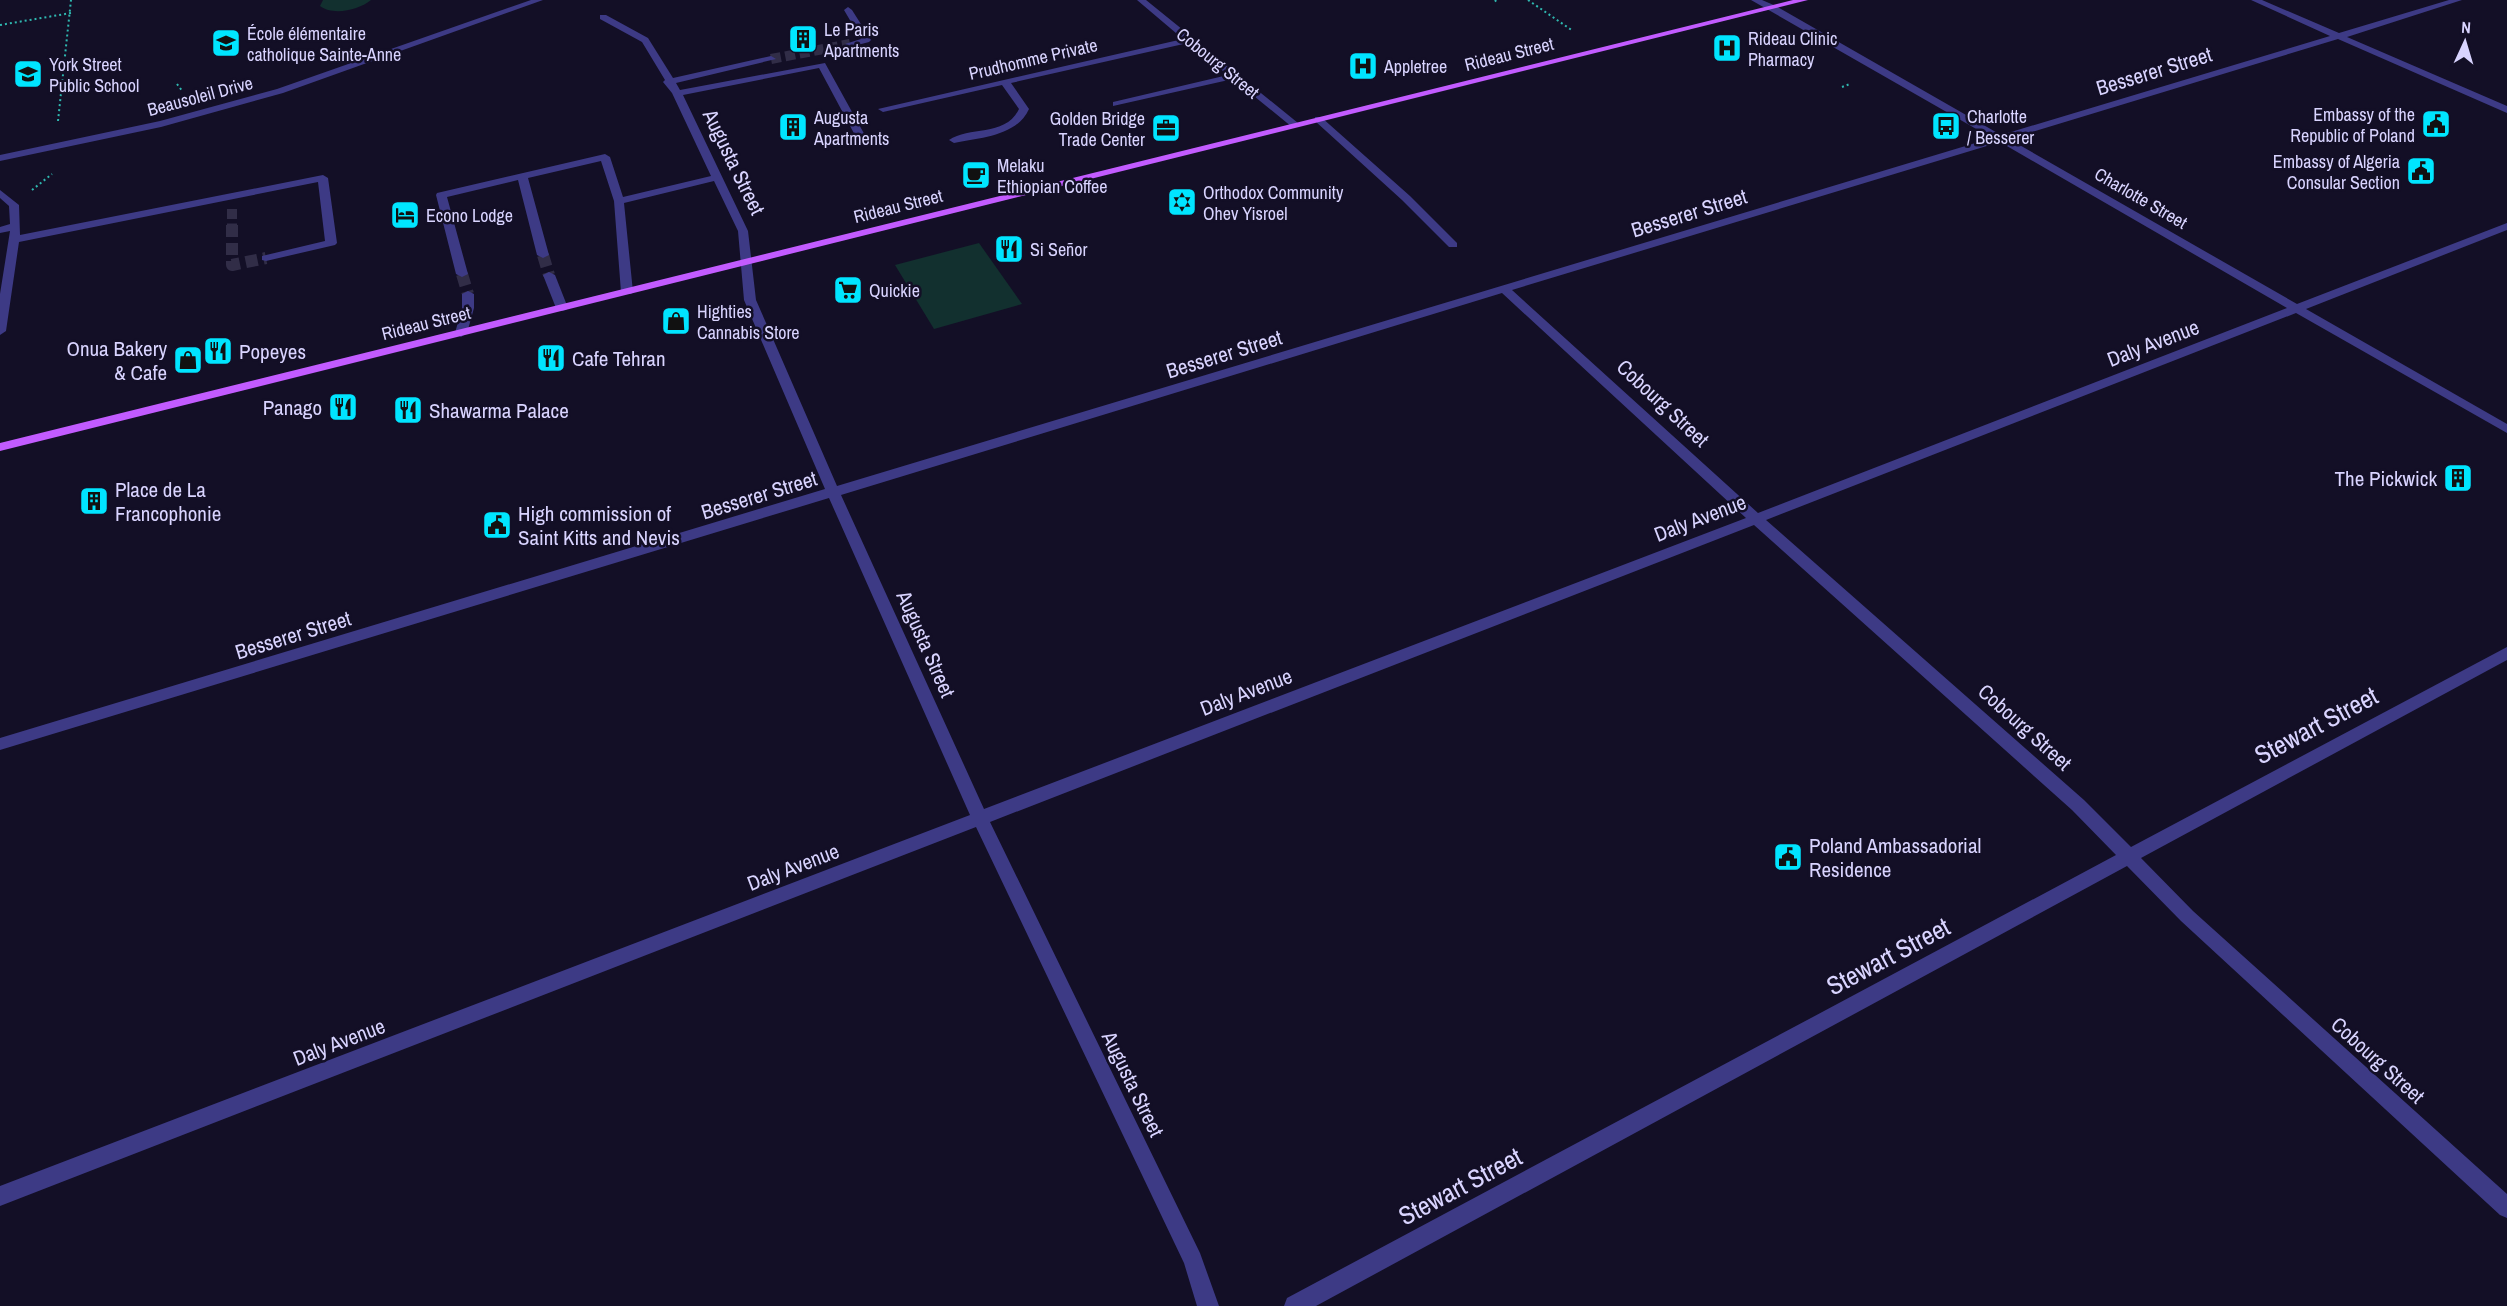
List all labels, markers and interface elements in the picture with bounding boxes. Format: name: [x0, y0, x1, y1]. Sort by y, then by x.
north arrow: [2435, 12, 2495, 72]
text: N: [2461, 16, 2472, 38]
place label: Le Paris Apartments: [823, 17, 899, 63]
place label: École élémentaire catholique Sainte-Anne: [247, 21, 401, 67]
street label: Cobourg Street: [1171, 22, 1265, 104]
building icon: Le Paris Apartments: [787, 23, 819, 55]
place label: Rideau Clinic Pharmacy: [1748, 26, 1837, 72]
school or university icon: École élémentaire catholique Sainte-Anne: [210, 27, 242, 59]
street label: Rideau Street: [1462, 31, 1556, 77]
street label: Prudhomme Private: [966, 32, 1100, 86]
hospital icon: Rideau Clinic Pharmacy: [1711, 32, 1743, 64]
street label: Besserer Street: [2093, 40, 2216, 102]
hospital icon: Appletree: [1347, 50, 1379, 82]
place label: York Street Public School: [49, 52, 139, 98]
place label: Appletree: [1383, 54, 1447, 79]
school or university icon: York Street Public School: [12, 58, 44, 90]
street label: Beausoleil Drive: [144, 70, 256, 122]
place label: Embassy of the Republic of Poland: [2290, 102, 2415, 148]
street label: Augusta Street: [696, 104, 772, 220]
place label: Charlotte / Besserer: [1967, 104, 2034, 150]
place label: Augusta Apartments: [813, 105, 889, 151]
place label: Golden Bridge Trade Center: [1050, 106, 1145, 152]
public building icon: Embassy of the Republic of Poland: [2420, 108, 2452, 140]
bus stop icon: Charlotte / Besserer: [1930, 110, 1962, 142]
building icon: Augusta Apartments: [777, 111, 809, 143]
office icon: Golden Bridge Trade Center: [1150, 112, 1182, 144]
place label: Embassy of Algeria Consular Section: [2273, 149, 2400, 195]
place label: Melaku Ethiopian Coffee: [997, 153, 1108, 199]
public building icon: Embassy of Algeria Consular Section: [2405, 155, 2437, 187]
cafe icon: Melaku Ethiopian Coffee: [960, 159, 992, 191]
street label: Charlotte Street: [2090, 161, 2192, 235]
place label: Orthodox Community Ohev Yisroel: [1203, 180, 1344, 226]
street label: Besserer Street: [1628, 182, 1751, 244]
street label: Rideau Street: [851, 183, 945, 229]
synagogue icon: Orthodox Community Ohev Yisroel: [1166, 186, 1198, 218]
hotel icon: Econo Lodge: [389, 199, 421, 231]
place label: Econo Lodge: [426, 203, 513, 228]
restaurant icon: Si Señor: [993, 233, 1025, 265]
place label: Si Señor: [1030, 237, 1088, 262]
supermarket icon: Quickie: [832, 274, 864, 306]
place label: Quickie: [869, 278, 920, 303]
place label: Highties Cannabis Store: [697, 299, 800, 345]
street label: Rideau Street: [379, 300, 473, 346]
shop icon: Highties Cannabis Store: [660, 305, 692, 337]
street label: Daly Avenue: [2103, 312, 2203, 374]
street label: Besserer Street: [1163, 323, 1286, 385]
place label: Onua Bakery & Cafe: [66, 334, 167, 387]
restaurant icon: Popeyes: [202, 335, 234, 367]
place label: Popeyes: [239, 337, 306, 366]
restaurant icon: Cafe Tehran: [535, 342, 567, 374]
shop icon: Onua Bakery & Cafe: [172, 344, 204, 376]
place label: Cafe Tehran: [572, 344, 666, 373]
street label: Cobourg Street: [1610, 353, 1716, 454]
restaurant icon: Panago: [327, 391, 359, 423]
place label: Panago: [263, 393, 322, 422]
restaurant icon: Shawarma Palace: [392, 394, 424, 426]
place label: Shawarma Palace: [429, 396, 569, 425]
building icon: The Pickwick: [2442, 462, 2474, 494]
street label: Besserer Street: [698, 464, 821, 526]
place label: The Pickwick: [2335, 464, 2437, 493]
place label: Place de La Francophonie: [115, 475, 221, 528]
building icon: Place de La Francophonie: [78, 485, 110, 517]
street label: Daly Avenue: [1650, 487, 1750, 549]
place label: High commission of Saint Kitts and Nevis: [518, 499, 680, 552]
public building icon: High commission of Saint Kitts and Nevis: [481, 509, 513, 541]
street label: Augusta Street: [889, 585, 962, 702]
street label: Besserer Street: [232, 604, 355, 666]
street label: Daly Avenue: [1196, 661, 1296, 723]
street label: Cobourg Street: [1972, 677, 2078, 777]
street label: Stewart Street: [2248, 678, 2384, 772]
place label: Poland Ambassadorial Residence: [1809, 831, 1981, 884]
street label: Daly Avenue: [743, 836, 843, 898]
public building icon: Poland Ambassadorial Residence: [1772, 841, 1804, 873]
street label: Stewart Street: [1820, 909, 1956, 1003]
street label: Cobourg Street: [2325, 1010, 2431, 1110]
street label: Daly Avenue: [289, 1011, 389, 1073]
street label: Augusta Street: [1095, 1026, 1171, 1142]
street label: Stewart Street: [1392, 1139, 1528, 1233]

